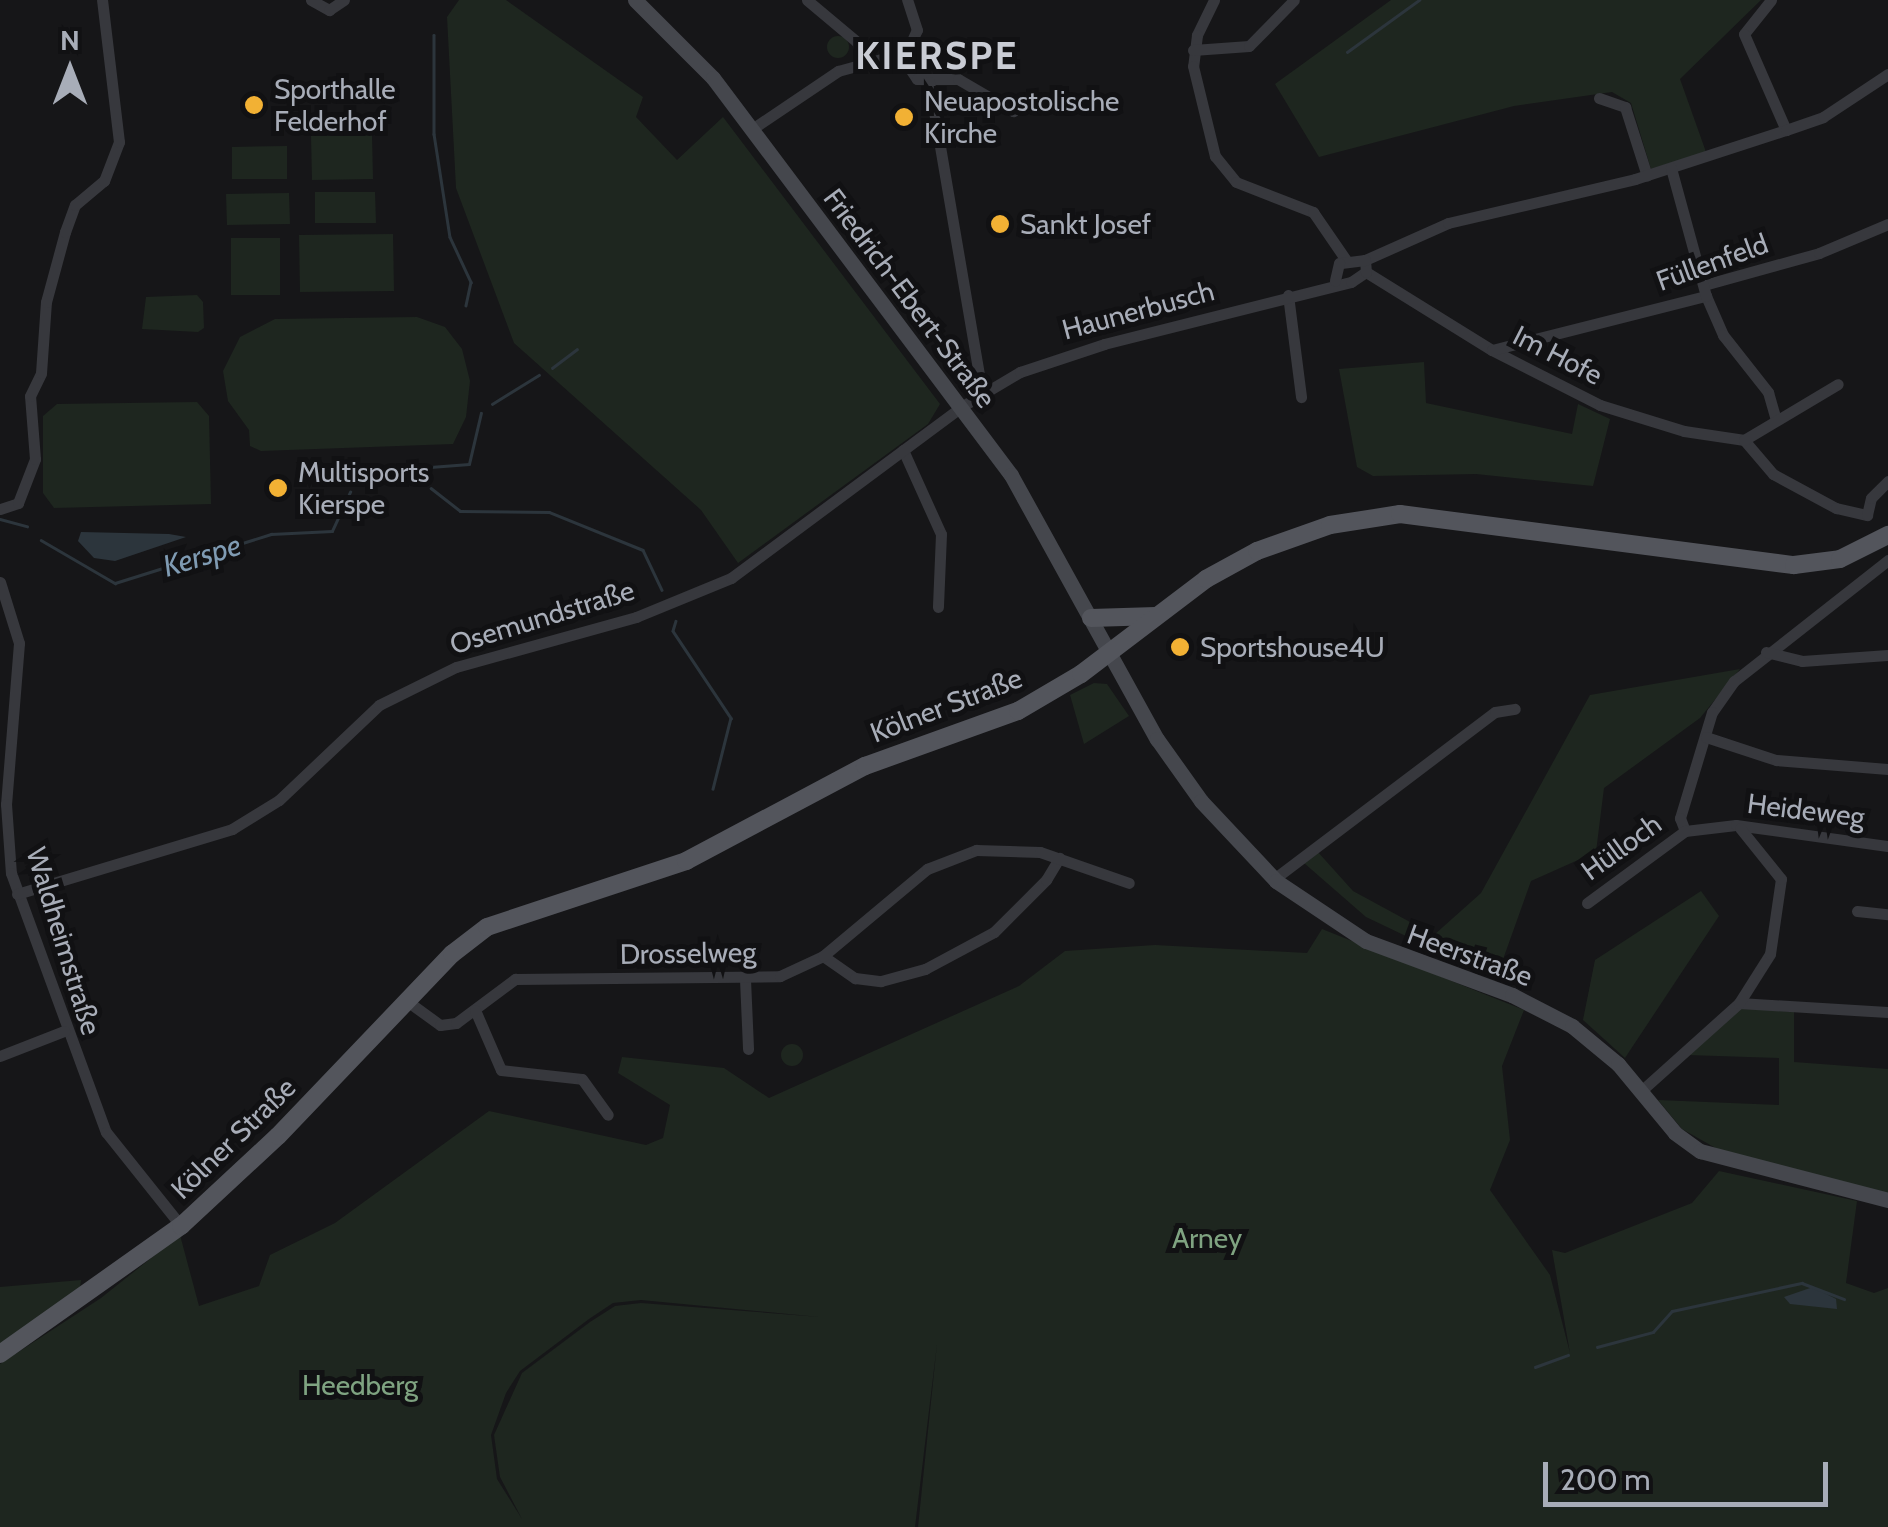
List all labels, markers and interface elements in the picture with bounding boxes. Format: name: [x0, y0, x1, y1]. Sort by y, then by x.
north arrow: [20, 20, 120, 120]
text: N: [60, 23, 80, 57]
district label: KIERSPE: [855, 33, 1019, 79]
place label: Sporthalle Felderhof: [274, 72, 395, 138]
place label: Neuapostolische Kirche: [924, 84, 1119, 150]
marker: Sporthalle Felderhof: [243, 94, 265, 116]
marker: Neuapostolische Kirche: [893, 106, 915, 128]
street label: Friedrich-Ebert-Straße: [817, 182, 1003, 414]
place label: Sankt Josef: [1020, 207, 1151, 241]
marker: Sankt Josef: [989, 213, 1011, 235]
street label: Füllenfeld: [1652, 226, 1772, 298]
street label: Haunerbusch: [1058, 274, 1218, 346]
street label: Im Hofe: [1508, 318, 1608, 392]
place label: Multisports Kierspe: [298, 455, 429, 521]
marker: Multisports Kierspe: [267, 477, 289, 499]
water label: Kerspe: [159, 527, 245, 585]
street label: Osemundstraße: [446, 573, 638, 661]
place label: Sportshouse4U: [1200, 630, 1385, 664]
marker: Sportshouse4U: [1169, 636, 1191, 658]
street label: Kölner Straße: [865, 661, 1027, 749]
street label: Heideweg: [1745, 786, 1867, 834]
street label: Hülloch: [1575, 807, 1667, 887]
street label: Waldheimstraße: [20, 843, 108, 1039]
street label: Heerstraße: [1403, 917, 1537, 993]
street label: Drosselweg: [619, 935, 757, 971]
street label: Kölner Straße: [164, 1070, 302, 1206]
park label: Arney: [1172, 1221, 1242, 1255]
park label: Heedberg: [302, 1368, 418, 1402]
scale bar: [1548, 1442, 1833, 1504]
text: 200 m: [1560, 1461, 1651, 1498]

